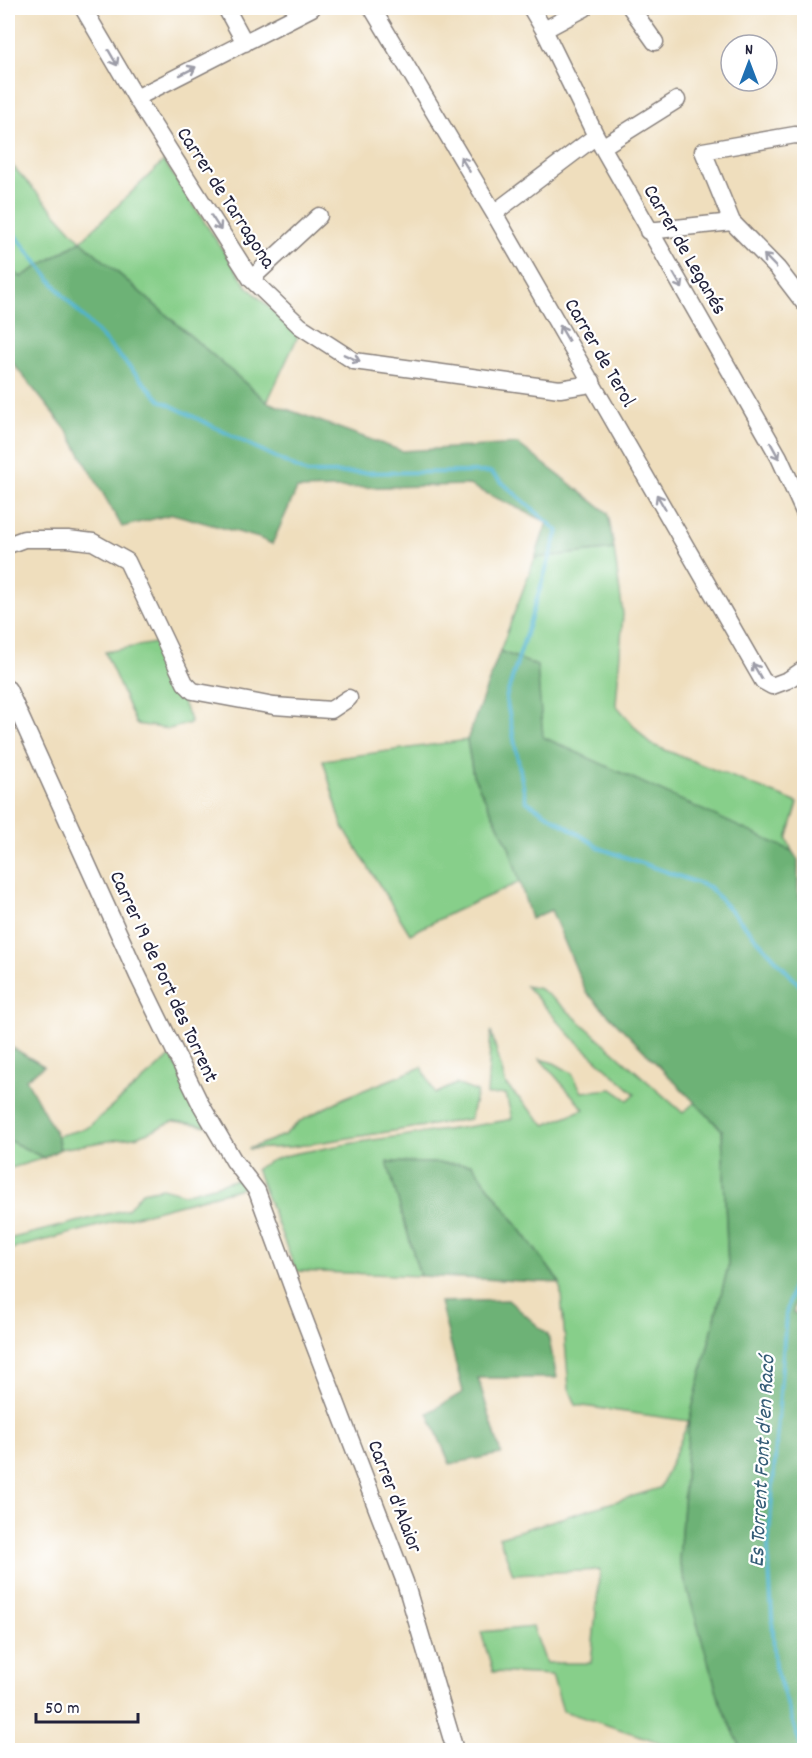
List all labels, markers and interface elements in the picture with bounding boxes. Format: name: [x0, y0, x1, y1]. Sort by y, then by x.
north arrow: [719, 33, 779, 93]
text: N: [745, 39, 753, 62]
one-way arrow: [107, 49, 119, 66]
one-way arrow: [179, 65, 197, 77]
street label: Carrer de Tarragona: [167, 122, 282, 276]
one-way arrow: [459, 156, 471, 173]
street label: Carrer de Leganés: [634, 180, 733, 321]
one-way arrow: [209, 215, 222, 232]
one-way arrow: [763, 253, 777, 268]
one-way arrow: [672, 272, 684, 289]
street label: Carrer de Terol: [555, 293, 642, 414]
one-way arrow: [557, 325, 569, 342]
one-way arrow: [343, 353, 361, 364]
one-way arrow: [769, 442, 781, 459]
one-way arrow: [655, 494, 667, 511]
one-way arrow: [751, 663, 763, 680]
street label: Carrer 19 de Port des Torrent: [100, 866, 225, 1088]
water label: Es Torrent Font d'en Racó: [742, 1352, 785, 1568]
street label: Carrer d'Alaior: [358, 1436, 429, 1558]
scale bar: [36, 1686, 138, 1724]
text: 50 m: [45, 1697, 80, 1722]

